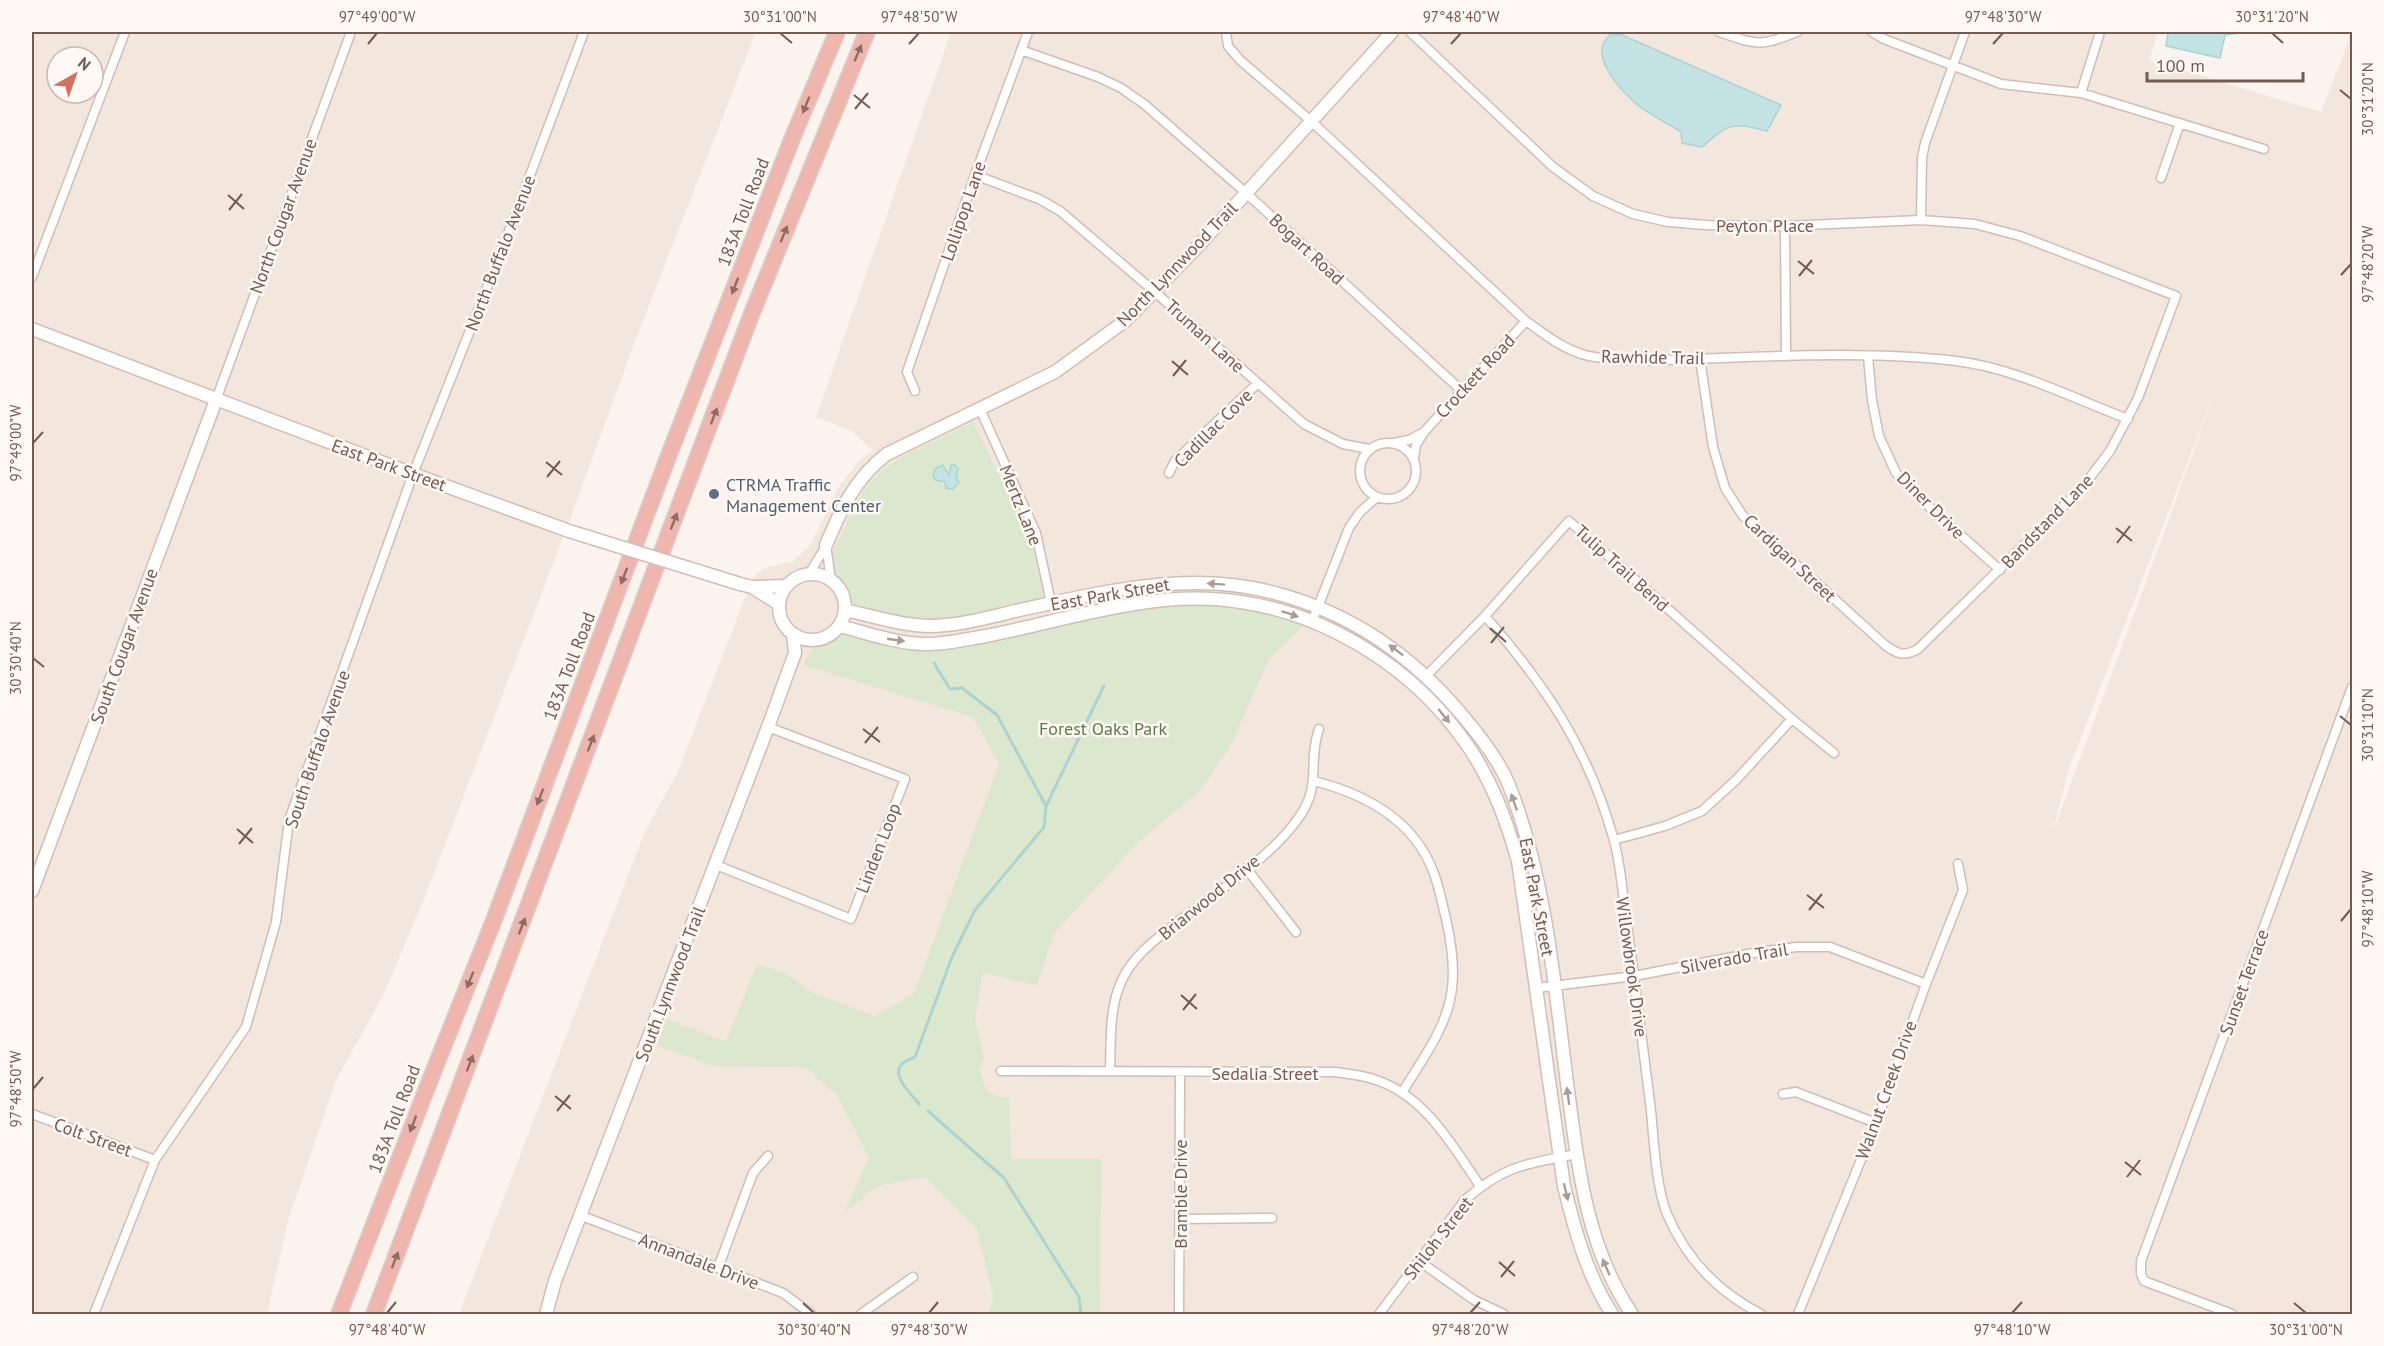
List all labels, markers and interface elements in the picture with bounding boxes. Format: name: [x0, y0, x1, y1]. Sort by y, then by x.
text: 97°49'00"W: [339, 7, 416, 26]
text: 30°31'00"N: [743, 7, 817, 26]
text: 97°48'50"W: [881, 7, 958, 26]
text: 97°48'40"W: [1423, 7, 1500, 26]
text: 97°48'30"W: [1965, 7, 2042, 26]
text: 30°31'20"N: [2235, 7, 2309, 26]
one-way arrow: [854, 44, 863, 62]
north arrow: [45, 45, 105, 105]
scale bar: [2147, 45, 2303, 83]
text: N: [74, 52, 95, 75]
text: 100 m: [2156, 54, 2205, 77]
text: 30°31'20"N: [2358, 62, 2377, 136]
one-way arrow: [801, 96, 810, 114]
street label: North Cougar Avenue: [244, 135, 322, 297]
street label: 183A Toll Road: [712, 155, 774, 269]
street label: Lollipop Lane: [935, 158, 991, 264]
street label: North Buffalo Avenue: [460, 172, 540, 334]
street label: North Lynnwood Trail: [1112, 196, 1243, 331]
street label: Bogart Road: [1265, 208, 1349, 290]
street label: Peyton Place: [1716, 214, 1814, 237]
one-way arrow: [780, 224, 790, 242]
text: 97°48'20"W: [2358, 225, 2377, 302]
one-way arrow: [729, 277, 739, 295]
street label: Truman Lane: [1161, 294, 1249, 378]
street label: Crockett Road: [1430, 329, 1520, 423]
street label: Rawhide Trail: [1601, 345, 1706, 369]
street label: Cadillac Cove: [1169, 384, 1257, 472]
text: 97°49'00"W: [6, 404, 25, 481]
one-way arrow: [709, 406, 719, 424]
street label: East Park Street: [328, 434, 450, 496]
street label: Mertz Lane: [994, 461, 1048, 549]
street label: Diner Drive: [1892, 466, 1970, 544]
street label: Bandstand Lane: [1996, 469, 2098, 573]
place label: CTRMA Traffic Management Center: [726, 473, 881, 517]
marker: CTRMA Traffic Management Center: [707, 487, 721, 501]
street label: Cardigan Street: [1739, 509, 1841, 607]
one-way arrow: [670, 512, 680, 530]
street label: Tulip Trail Bend: [1570, 520, 1674, 616]
street label: South Cougar Avenue: [85, 565, 163, 727]
one-way arrow: [618, 567, 628, 585]
street label: East Park Street: [1049, 572, 1171, 616]
one-way arrow: [1206, 579, 1225, 589]
street label: 183A Toll Road: [538, 609, 600, 723]
one-way arrow: [1281, 610, 1299, 620]
text: 30°30'40"N: [6, 621, 25, 695]
one-way arrow: [887, 636, 906, 645]
one-way arrow: [1388, 645, 1403, 657]
street label: South Buffalo Avenue: [279, 667, 355, 831]
text: 30°31'10"N: [2358, 688, 2377, 762]
one-way arrow: [1438, 708, 1451, 724]
park label: Forest Oaks Park: [1039, 717, 1167, 740]
one-way arrow: [586, 734, 596, 752]
one-way arrow: [535, 789, 545, 807]
one-way arrow: [1509, 793, 1519, 811]
street label: Linden Loop: [850, 800, 906, 896]
street label: East Park Street: [1514, 836, 1560, 958]
street label: Briarwood Drive: [1154, 849, 1264, 945]
text: 97°48'10"W: [2358, 870, 2377, 947]
street label: Willowbrook Drive: [1611, 895, 1653, 1039]
street label: South Lynnwood Trail: [630, 902, 711, 1065]
one-way arrow: [517, 916, 527, 934]
street label: Sunset Terrace: [2214, 926, 2274, 1038]
street label: Silverado Trail: [1678, 937, 1790, 979]
one-way arrow: [465, 971, 475, 989]
street label: Walnut Creek Drive: [1850, 1017, 1922, 1163]
text: 97°48'50"W: [6, 1050, 25, 1127]
one-way arrow: [465, 1054, 475, 1072]
street label: 183A Toll Road: [363, 1062, 425, 1176]
street label: Sedalia Street: [1211, 1062, 1319, 1085]
one-way arrow: [1564, 1086, 1573, 1105]
street label: Colt Street: [51, 1112, 135, 1162]
one-way arrow: [407, 1115, 417, 1133]
street label: Bramble Drive: [1169, 1139, 1192, 1249]
one-way arrow: [1561, 1182, 1571, 1201]
street label: Shiloh Street: [1398, 1192, 1478, 1284]
street label: Annandale Drive: [636, 1227, 762, 1295]
one-way arrow: [391, 1251, 401, 1269]
one-way arrow: [1601, 1259, 1610, 1276]
text: 97°48'40"W: [349, 1320, 426, 1339]
text: 30°30'40"N: [777, 1320, 851, 1339]
text: 97°48'30"W: [891, 1320, 968, 1339]
text: 97°48'20"W: [1432, 1320, 1509, 1339]
text: 97°48'10"W: [1974, 1320, 2051, 1339]
text: 30°31'00"N: [2269, 1320, 2343, 1339]

